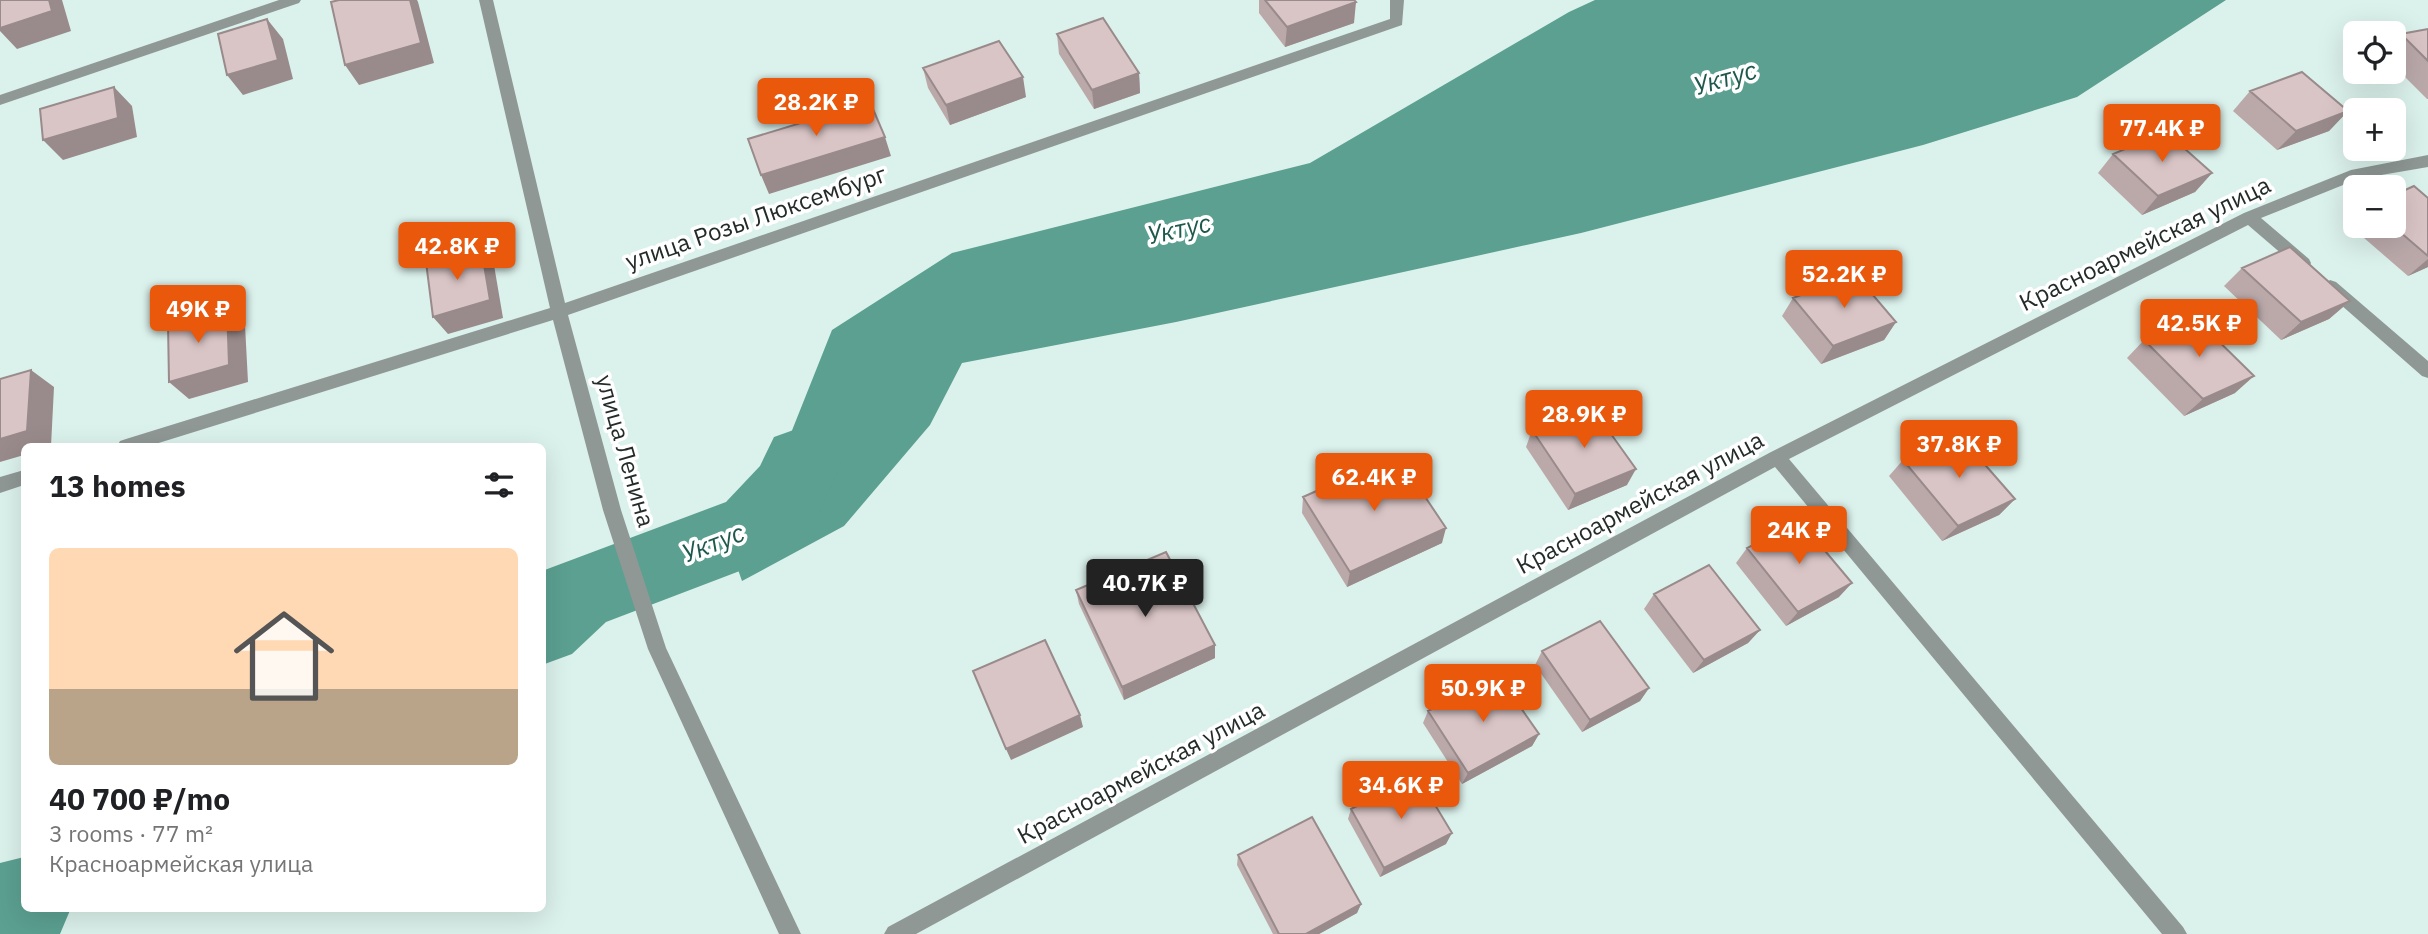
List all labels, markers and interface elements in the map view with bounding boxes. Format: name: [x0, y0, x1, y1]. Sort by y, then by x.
map controls: [2343, 21, 2406, 238]
button: locate: [2343, 21, 2406, 84]
water label: Уктус: [1689, 52, 1761, 102]
pin: 28.2K ₽: [751, 78, 881, 138]
text: 28.2K ₽: [773, 86, 859, 116]
button: +: [2343, 98, 2406, 161]
pin: 77.4K ₽: [2097, 104, 2227, 164]
text: 77.4K ₽: [2119, 112, 2205, 142]
street label: улица Розы Люксембург: [621, 157, 890, 277]
street label: Красноармейская улица: [2014, 168, 2276, 318]
button: −: [2343, 175, 2406, 238]
water label: Уктус: [1144, 205, 1214, 251]
pin: 42.8K ₽: [392, 222, 522, 282]
text: 42.8K ₽: [414, 230, 500, 260]
pin: 52.2K ₽: [1779, 250, 1909, 310]
text: 52.2K ₽: [1801, 258, 1887, 288]
pin: 49K ₽: [149, 286, 247, 345]
text: 49K ₽: [166, 293, 230, 323]
pin: 42.5K ₽: [2134, 300, 2264, 359]
text: 42.5K ₽: [2156, 307, 2242, 337]
street label: улица Ленина: [589, 371, 663, 531]
pin: 28.9K ₽: [1519, 391, 1649, 450]
text: 28.9K ₽: [1541, 398, 1627, 428]
pin: 37.8K ₽: [1894, 420, 2024, 480]
street label: Красноармейская улица: [1510, 423, 1769, 581]
text: 37.8K ₽: [1916, 428, 2002, 458]
pin: 62.4K ₽: [1309, 454, 1439, 513]
text: 62.4K ₽: [1331, 461, 1417, 491]
text: 13 homes: [49, 466, 186, 505]
icon: filters: [480, 466, 518, 504]
pin: 24K ₽: [1750, 506, 1848, 566]
water label: Уктус: [676, 514, 749, 570]
text: 24K ₽: [1767, 514, 1831, 544]
pin: 40.7K ₽: [1080, 560, 1210, 619]
text: 40.7K ₽: [1102, 567, 1188, 597]
icon: home: [221, 593, 347, 719]
pin: 50.9K ₽: [1418, 664, 1548, 724]
text: 50.9K ₽: [1440, 672, 1526, 702]
street label: Красноармейская улица: [1011, 693, 1270, 851]
pin: 34.6K ₽: [1336, 762, 1466, 821]
text: 34.6K ₽: [1358, 769, 1444, 799]
text: 40 700 ₽/mo: [49, 779, 230, 818]
text: 3 rooms · 77 m²: [49, 818, 213, 848]
text: Красноармейская улица: [49, 848, 313, 878]

